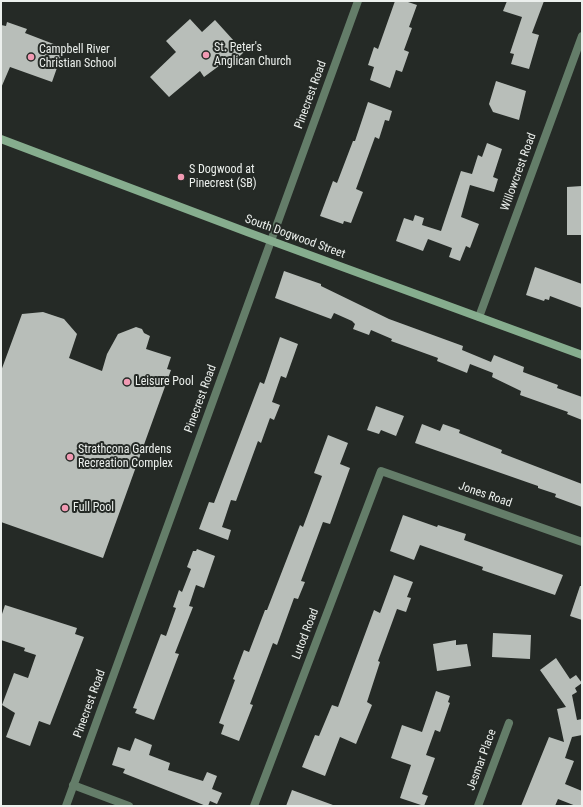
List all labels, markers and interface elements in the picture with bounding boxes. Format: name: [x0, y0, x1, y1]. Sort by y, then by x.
place label: St. Peter's Anglican Church: [214, 41, 291, 69]
place label: Campbell River Christian School: [39, 43, 116, 71]
marker: St. Peter's Anglican Church: [201, 50, 211, 60]
marker: Campbell River Christian School: [26, 52, 36, 62]
street label: Pinecrest Road: [292, 59, 330, 131]
street label: Willowcrest Road: [498, 131, 540, 213]
place label: S Dogwood at Pinecrest (SB): [189, 163, 257, 191]
marker: S Dogwood at Pinecrest (SB): [176, 172, 186, 182]
street label: South Dogwood Street: [243, 212, 347, 262]
street label: Pinecrest Road: [182, 363, 220, 435]
place label: Leisure Pool: [135, 375, 194, 389]
marker: Leisure Pool: [122, 377, 132, 387]
place label: Strathcona Gardens Recreation Complex: [78, 443, 173, 471]
marker: Strathcona Gardens Recreation Complex: [65, 452, 75, 462]
street label: Jones Road: [456, 479, 514, 511]
place label: Full Pool: [73, 501, 114, 515]
marker: Full Pool: [60, 503, 70, 513]
street label: Lutod Road: [290, 606, 322, 662]
street label: Pinecrest Road: [71, 668, 109, 740]
street label: Jesmar Place: [464, 727, 500, 793]

